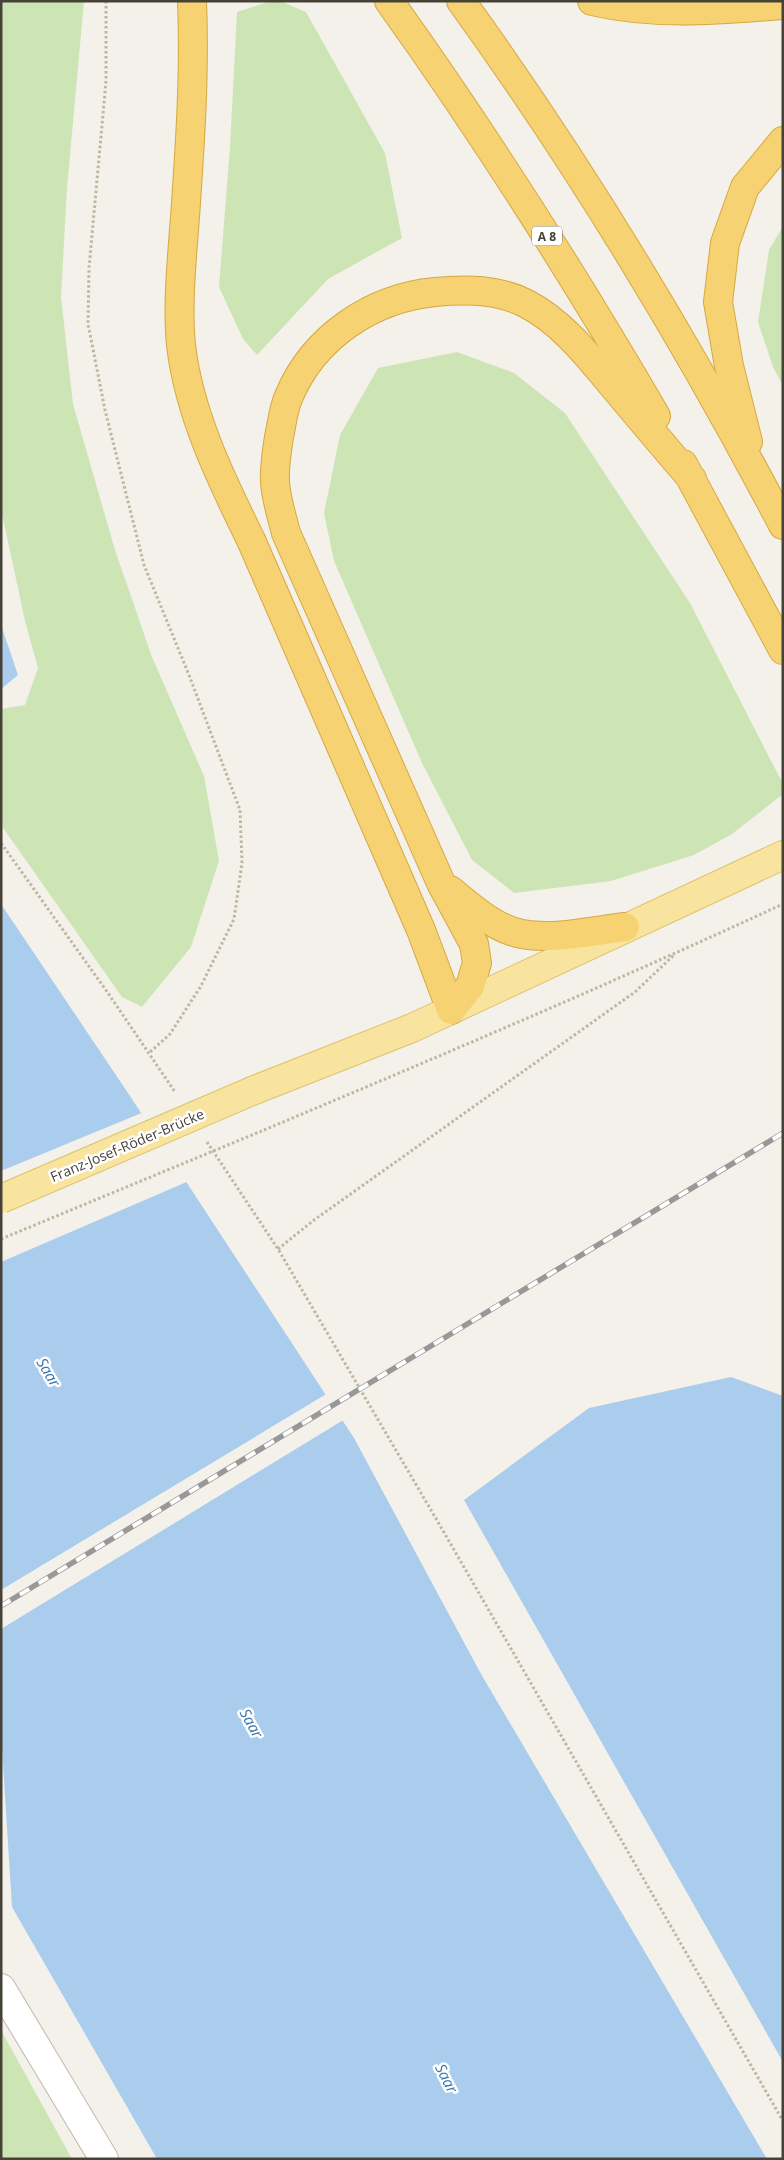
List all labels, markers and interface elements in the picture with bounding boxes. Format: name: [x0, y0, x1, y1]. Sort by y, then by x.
road number: A 8: [532, 227, 562, 246]
street label: Franz-Josef-Röder-Brücke: [47, 1104, 207, 1186]
water label: Saar: [33, 1354, 66, 1391]
water label: Saar: [236, 1705, 269, 1742]
water label: Saar: [431, 2060, 463, 2097]

